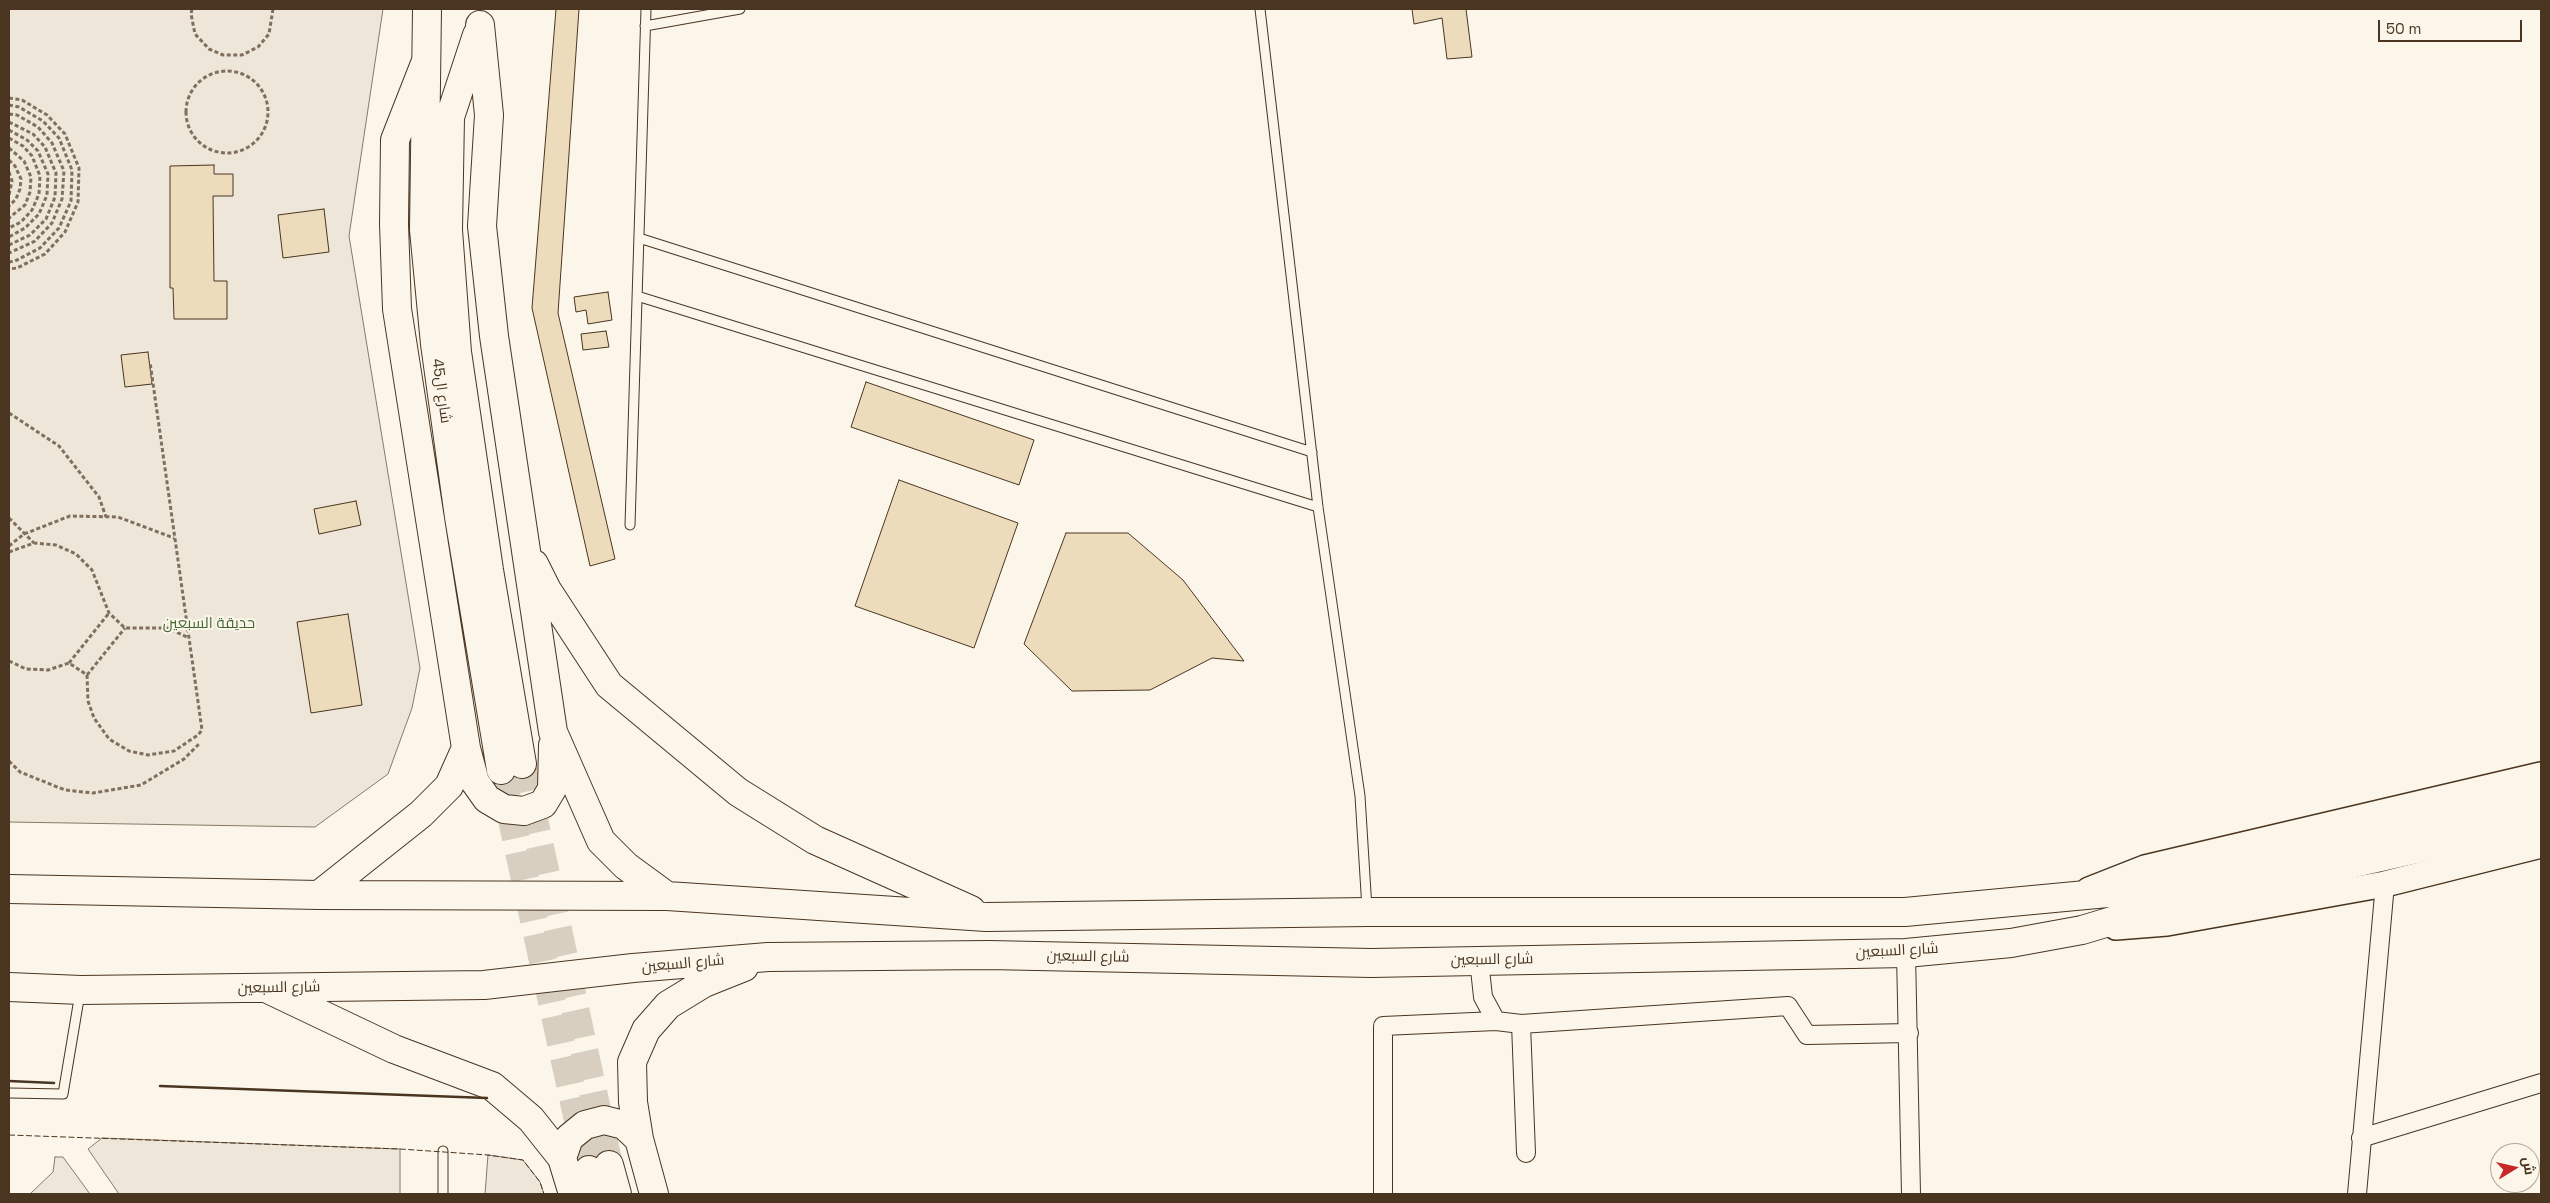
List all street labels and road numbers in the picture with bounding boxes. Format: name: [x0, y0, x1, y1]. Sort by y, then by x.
street label: شارع ال45: [428, 357, 454, 425]
street label: شارع السبعين: [1855, 940, 1939, 962]
street label: شارع السبعين: [1046, 947, 1130, 967]
street label: شارع السبعين: [1450, 950, 1534, 970]
street label: شارع السبعين: [641, 951, 725, 977]
street label: شارع السبعين: [237, 978, 321, 998]

